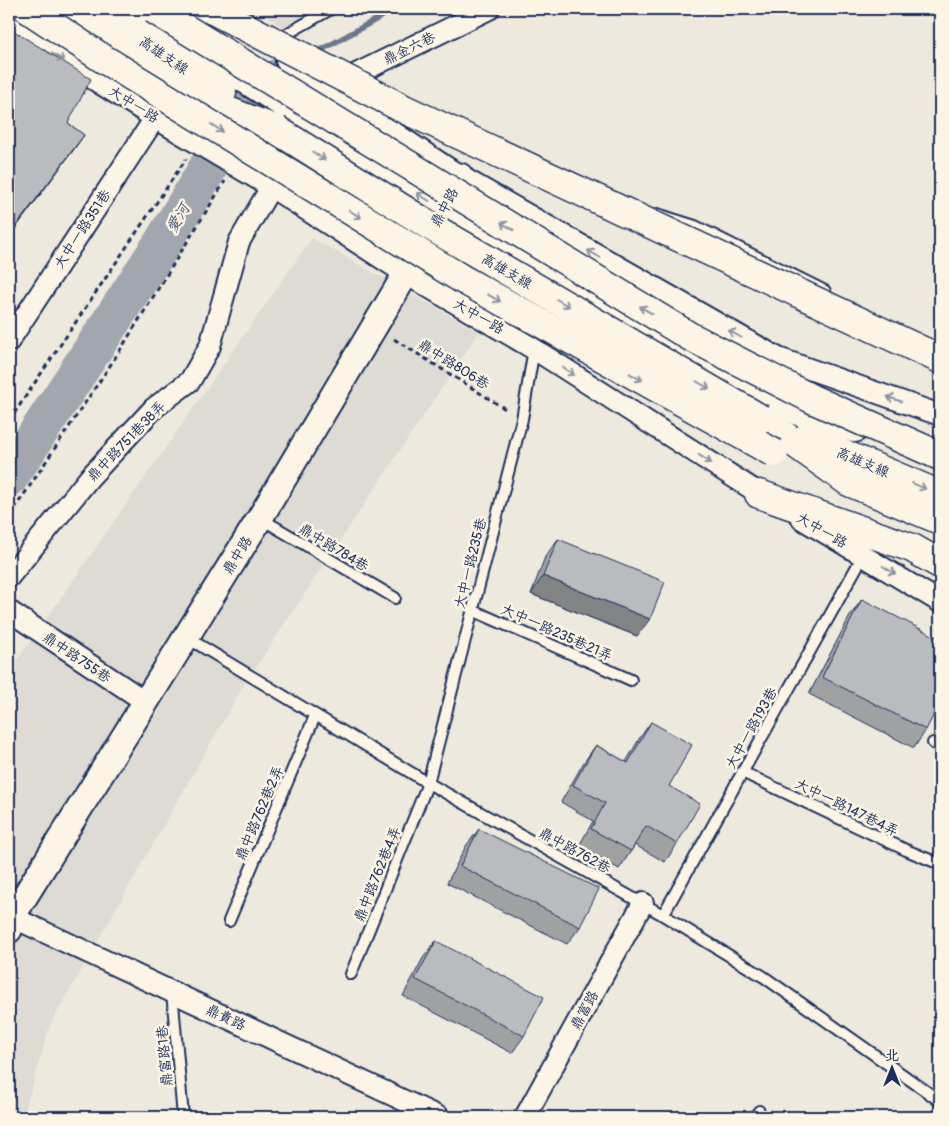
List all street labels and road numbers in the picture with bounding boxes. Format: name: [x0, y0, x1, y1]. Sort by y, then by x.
street label: 鼎金六巷: [380, 28, 439, 68]
street label: 高雄支線: [136, 33, 192, 78]
street label: 大中一路: [105, 82, 162, 126]
street label: 鼎中路: [427, 185, 462, 230]
street label: 大中一路351巷: [51, 186, 115, 272]
street label: 高雄支線: [478, 250, 535, 293]
street label: 大中一路: [450, 295, 507, 338]
street label: 鼎中路806巷: [415, 336, 493, 394]
street label: 鼎中路751巷38弄: [84, 398, 169, 485]
street label: 高雄支線: [834, 444, 892, 481]
street label: 大中一路: [793, 509, 850, 552]
street label: 大中一路235巷: [451, 515, 490, 610]
street label: 鼎中路784巷: [296, 520, 373, 575]
street label: 鼎中路: [219, 533, 256, 578]
street label: 大中一路235巷21弄: [498, 600, 615, 665]
street label: 鼎中路755巷: [39, 628, 115, 687]
street label: 大中一路193巷: [722, 684, 781, 772]
street label: 鼎中路762巷2弄: [232, 763, 287, 863]
street label: 大中一路147巷4弄: [792, 775, 901, 840]
street label: 鼎中路762巷4弄: [351, 824, 404, 924]
street label: 鼎中路762巷: [536, 824, 614, 878]
street label: 鼎富路: [567, 988, 602, 1033]
street label: 鼎貴路: [203, 1001, 248, 1034]
street label: 鼎富路1巷: [153, 1024, 176, 1087]

